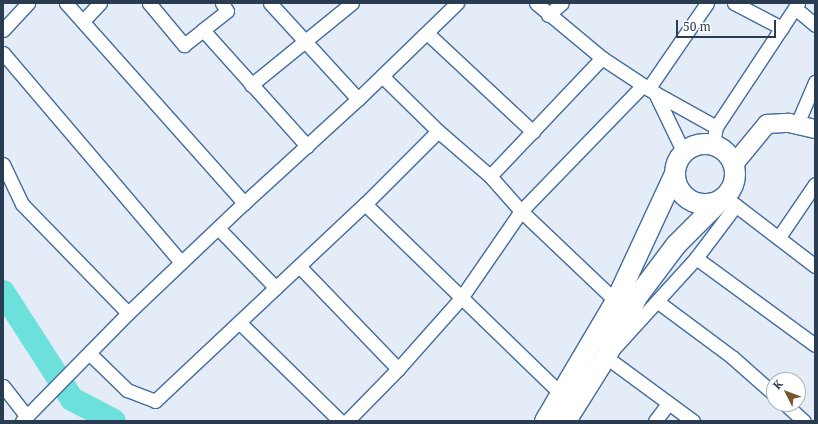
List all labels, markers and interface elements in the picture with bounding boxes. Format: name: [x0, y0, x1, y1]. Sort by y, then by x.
scale bar: [678, 12, 778, 38]
text: 50 m: [683, 18, 711, 35]
north arrow: [766, 372, 806, 412]
text: K: [769, 376, 786, 392]

